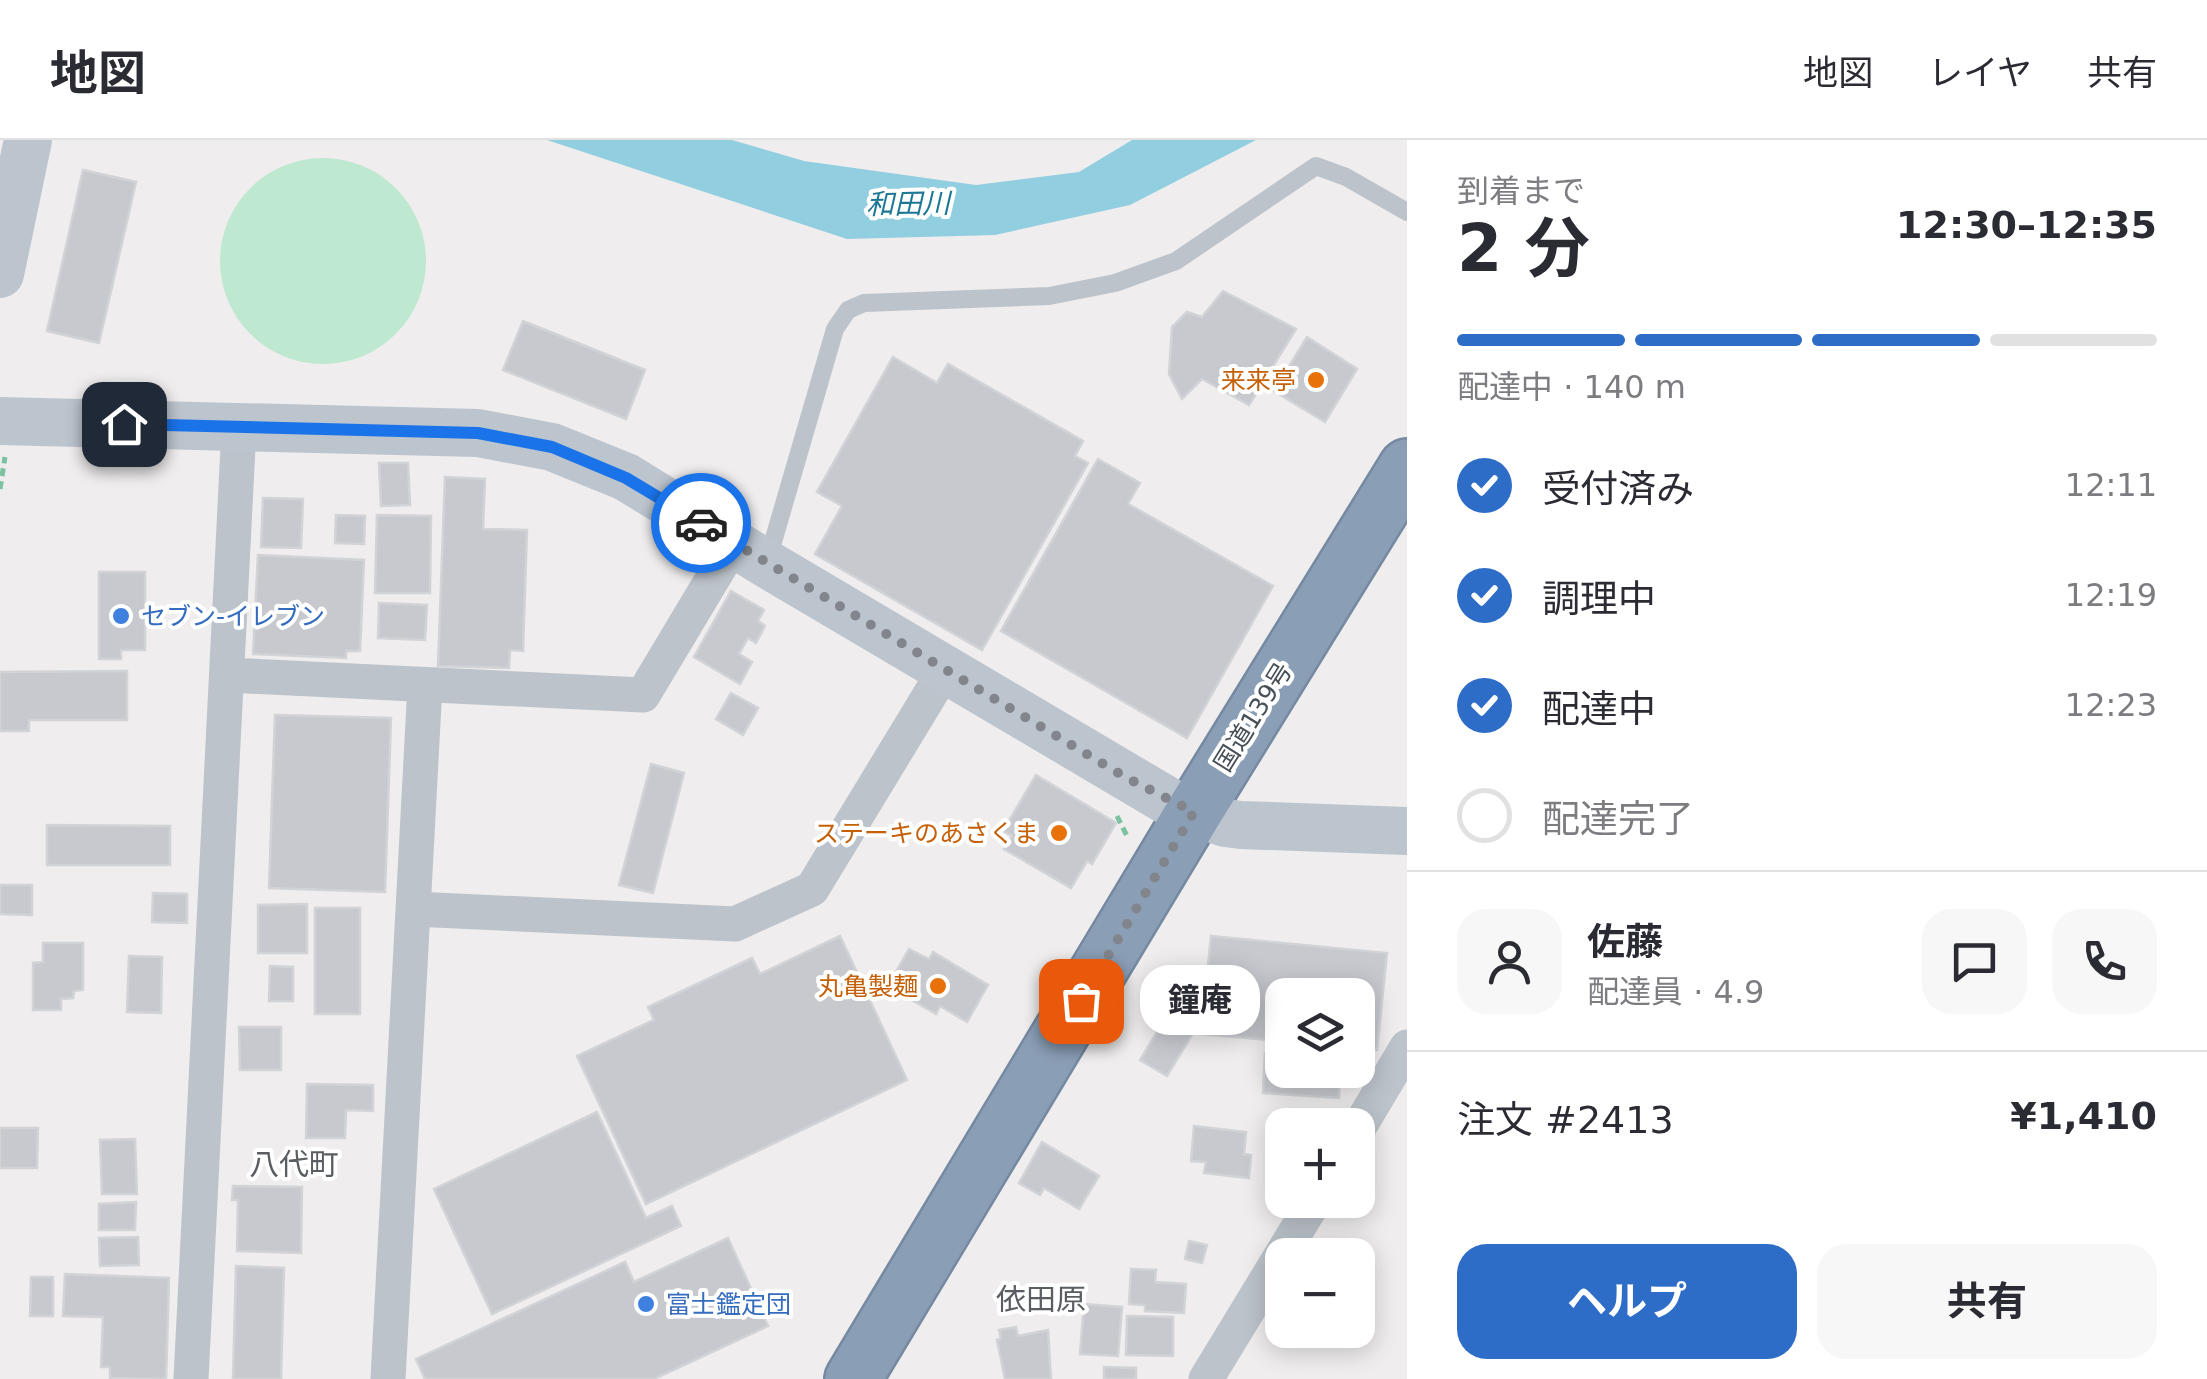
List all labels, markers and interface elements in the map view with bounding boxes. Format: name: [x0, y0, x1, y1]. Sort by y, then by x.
text: 地図: [50, 45, 146, 101]
text: 地図: [1803, 53, 1873, 93]
text: レイヤ: [1928, 53, 2032, 93]
text: 共有: [2087, 53, 2157, 93]
text: 到着まで: [1457, 172, 1585, 210]
water label: 和田川: [866, 187, 953, 221]
text: 12:30–12:35: [1896, 203, 2157, 247]
text: 2 分: [1457, 211, 1590, 286]
place label: 来来亭: [1221, 366, 1296, 395]
text: 配達中 · 140 m: [1457, 368, 1686, 406]
marker: 来来亭: [1305, 369, 1327, 391]
pin: [82, 382, 167, 467]
icon: home: [97, 397, 152, 452]
icon: check: [1457, 458, 1512, 513]
text: 12:11: [2065, 466, 2157, 504]
text: 受付済み: [1542, 467, 1694, 511]
courier: [651, 473, 751, 573]
icon: car: [674, 496, 729, 551]
icon: check: [1457, 568, 1512, 623]
text: 12:19: [2065, 576, 2157, 614]
text: 調理中: [1542, 577, 1656, 621]
place label: セブン-イレブン: [141, 602, 325, 631]
marker: セブン-イレブン: [110, 605, 132, 627]
street label: 国道139号: [1208, 657, 1298, 777]
icon: check: [1457, 678, 1512, 733]
text: 12:23: [2065, 686, 2157, 724]
text: 配達中: [1542, 687, 1656, 731]
text: 配達完了: [1542, 797, 1694, 841]
place label: ステーキのあさくま: [814, 819, 1039, 848]
marker: ステーキのあさくま: [1048, 822, 1070, 844]
button: person: [1457, 909, 1562, 1014]
button: chat: [1922, 909, 2027, 1014]
button: phone: [2052, 909, 2157, 1014]
text: 佐藤: [1587, 920, 1663, 964]
pin: [1039, 959, 1124, 1044]
callout: 鐘庵: [1141, 966, 1261, 1036]
place label: 丸亀製麺: [818, 972, 918, 1001]
text: 配達員 · 4.9: [1587, 973, 1764, 1011]
icon: bag: [1054, 974, 1109, 1029]
marker: 丸亀製麺: [927, 975, 949, 997]
map controls: [1265, 978, 1375, 1348]
button: layers: [1265, 978, 1375, 1088]
text: 鐘庵: [1168, 981, 1232, 1019]
text: ¥1,410: [2010, 1094, 2157, 1138]
text: 注文 #2413: [1457, 1098, 1674, 1142]
button: +: [1265, 1108, 1375, 1218]
district label: 八代町: [249, 1147, 339, 1182]
button: −: [1265, 1238, 1375, 1348]
button: ヘルプ: [1457, 1244, 1797, 1359]
button: 共有: [1817, 1244, 2157, 1359]
district label: 依田原: [996, 1282, 1086, 1317]
place label: 富士鑑定団: [666, 1290, 791, 1319]
marker: 富士鑑定団: [635, 1293, 657, 1315]

